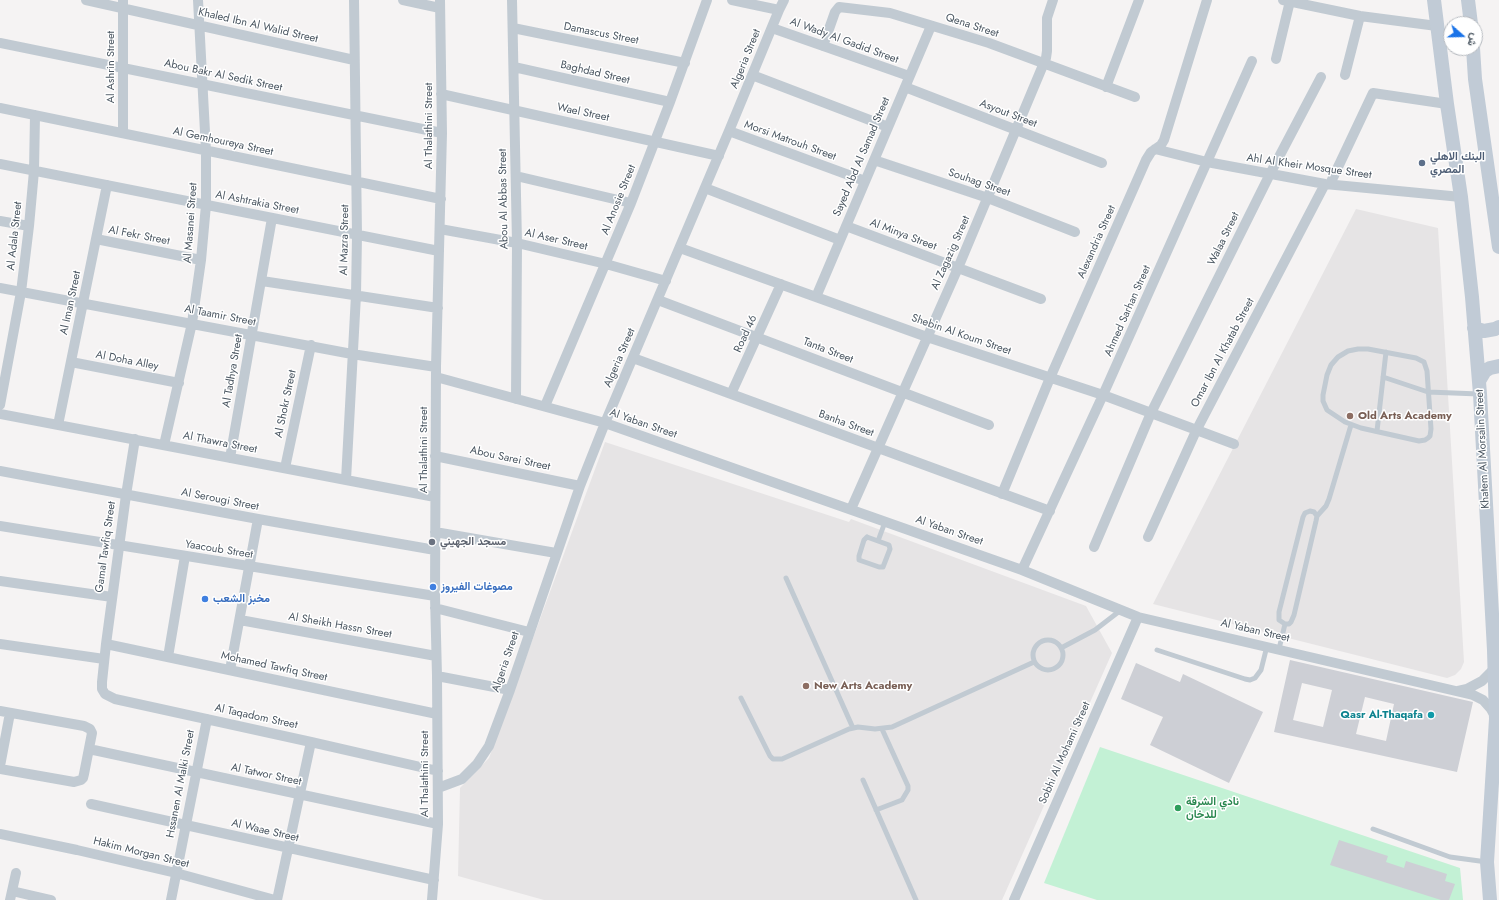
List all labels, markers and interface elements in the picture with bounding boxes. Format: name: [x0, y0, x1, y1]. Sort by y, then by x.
street label: Khaled Ibn Al Walid Street: [197, 6, 319, 46]
street label: Qena Street: [944, 11, 1000, 41]
street label: Al Wady Al Gadid Street: [788, 15, 900, 67]
north arrow: [1443, 16, 1483, 56]
street label: Damascus Street: [562, 20, 640, 48]
street label: Algeria Street: [728, 27, 764, 91]
street label: Al Ashrin Street: [104, 31, 118, 103]
text: ش: [1464, 31, 1483, 49]
street label: Abou Bakr Al Sedik Street: [163, 57, 283, 95]
street label: Baghdad Street: [559, 59, 631, 87]
street label: Al Thalathini Street: [422, 83, 436, 169]
street label: Sayed Abd Al Samad Street: [831, 95, 893, 219]
street label: Asyout Street: [977, 97, 1039, 131]
street label: Wael Street: [556, 101, 610, 125]
street label: Morsi Matrouh Street: [742, 118, 838, 164]
street label: Al Gemhoureya Street: [172, 125, 274, 159]
street label: Abou Al Abbas Street: [497, 149, 511, 249]
place label: البنك الاهلي المصري: [1430, 150, 1485, 176]
street label: Ahl Al Kheir Mosque Street: [1246, 152, 1372, 182]
marker: البنك الاهلي المصري: [1417, 158, 1427, 168]
street label: Al Anosie Street: [599, 163, 639, 237]
street label: Souhag Street: [946, 166, 1012, 200]
street label: Al Masanei Street: [182, 182, 200, 264]
street label: Al Ashtrakia Street: [214, 188, 300, 218]
street label: Al Adala Street: [5, 201, 25, 271]
street label: Alexandria Street: [1075, 203, 1119, 281]
street label: Al Mazra Street: [338, 204, 352, 276]
street label: Walaa Street: [1205, 210, 1243, 268]
street label: Al Zagazig Street: [929, 214, 973, 292]
street label: Al Minya Street: [868, 216, 938, 254]
street label: Al Fekr Street: [107, 224, 171, 248]
street label: Al Aser Street: [523, 226, 589, 254]
street label: Ahmed Sarhan Street: [1102, 263, 1154, 359]
street label: Al Iman Street: [58, 270, 84, 336]
street label: Omar Ibn Al Khatab Street: [1189, 296, 1257, 410]
street label: Al Taamir Street: [183, 303, 257, 329]
street label: Shebin Al Koum Street: [909, 312, 1013, 358]
street label: Road 46: [732, 313, 760, 355]
street label: Algeria Street: [602, 326, 638, 390]
street label: Al Tadhya Street: [220, 333, 246, 409]
street label: Tanta Street: [801, 335, 855, 367]
street label: Al Doha Alley: [95, 348, 159, 374]
street label: Al Shokr Street: [272, 369, 300, 439]
street label: Khatem Al Morsalin Street: [1473, 389, 1493, 509]
street label: Al Yaban Street: [608, 406, 678, 442]
street label: Al Thalathini Street: [417, 407, 431, 493]
street label: Banha Street: [817, 408, 875, 440]
place label: Old Arts Academy: [1358, 409, 1452, 423]
marker: Old Arts Academy: [1345, 411, 1355, 421]
street label: Al Thawra Street: [182, 429, 258, 457]
street label: Abou Sarei Street: [469, 444, 551, 474]
street label: Al Serougi Street: [180, 486, 260, 514]
street label: Gamal Tawfiq Street: [93, 500, 119, 594]
street label: Al Yaban Street: [914, 513, 984, 549]
place label: مسجد الجهيني: [440, 535, 506, 549]
marker: مسجد الجهيني: [427, 537, 437, 547]
street label: Yaacoub Street: [184, 538, 254, 562]
place label: مصوغات الفيروز: [441, 580, 513, 594]
marker: مصوغات الفيروز: [428, 582, 438, 592]
place label: مخبز الشعب: [213, 592, 270, 606]
marker: مخبز الشعب: [200, 594, 210, 604]
street label: Al Sheikh Hassn Street: [287, 610, 393, 642]
street label: Al Yaban Street: [1219, 617, 1291, 645]
street label: Algeria Street: [489, 630, 523, 694]
street label: Mohamed Tawfiq Street: [220, 649, 328, 685]
place label: New Arts Academy: [814, 679, 912, 693]
marker: New Arts Academy: [801, 681, 811, 691]
street label: Sobhi Al Mohami Street: [1037, 700, 1093, 806]
street label: Al Taqadom Street: [213, 702, 299, 732]
place label: Qasr Al-Thaqafa: [1340, 708, 1423, 722]
marker: Qasr Al-Thaqafa: [1426, 710, 1436, 720]
street label: Hssanen Al Malki Street: [164, 729, 198, 839]
street label: Al Thalathini Street: [418, 731, 432, 817]
street label: Al Tatwor Street: [230, 761, 302, 789]
place label: نادي الشرقة للدخان: [1186, 795, 1239, 821]
marker: نادي الشرقة للدخان: [1173, 803, 1183, 813]
street label: Al Waae Street: [230, 817, 300, 845]
street label: Hakim Morgan Street: [92, 835, 190, 871]

